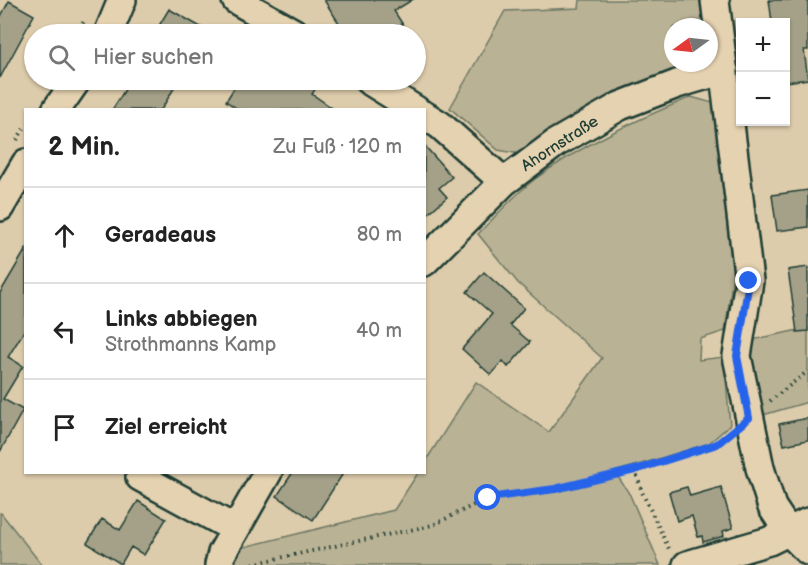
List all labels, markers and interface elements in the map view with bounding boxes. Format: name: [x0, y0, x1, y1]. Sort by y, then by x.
north arrow: [664, 18, 718, 72]
map controls: [736, 18, 790, 126]
button: +: [736, 18, 790, 72]
search box: [24, 24, 426, 90]
icon: search: [45, 41, 78, 74]
text: Hier suchen: [93, 44, 214, 71]
button: −: [736, 72, 790, 126]
street label: Ahornstraße: [518, 112, 603, 176]
text: 2 Min.: [48, 132, 120, 163]
text: Zu Fuß · 120 m: [273, 135, 402, 159]
icon: ahead: [48, 219, 81, 252]
text: Geradeaus: [105, 222, 216, 249]
text: 80 m: [357, 223, 402, 247]
route end: [735, 267, 761, 293]
text: Links abbiegen: [105, 306, 258, 333]
icon: left: [48, 315, 81, 348]
text: 40 m: [356, 319, 402, 343]
text: Strothmanns Kamp: [105, 333, 276, 357]
icon: arrive: [48, 411, 81, 444]
text: Ziel erreicht: [105, 414, 227, 441]
route start: [474, 484, 500, 510]

